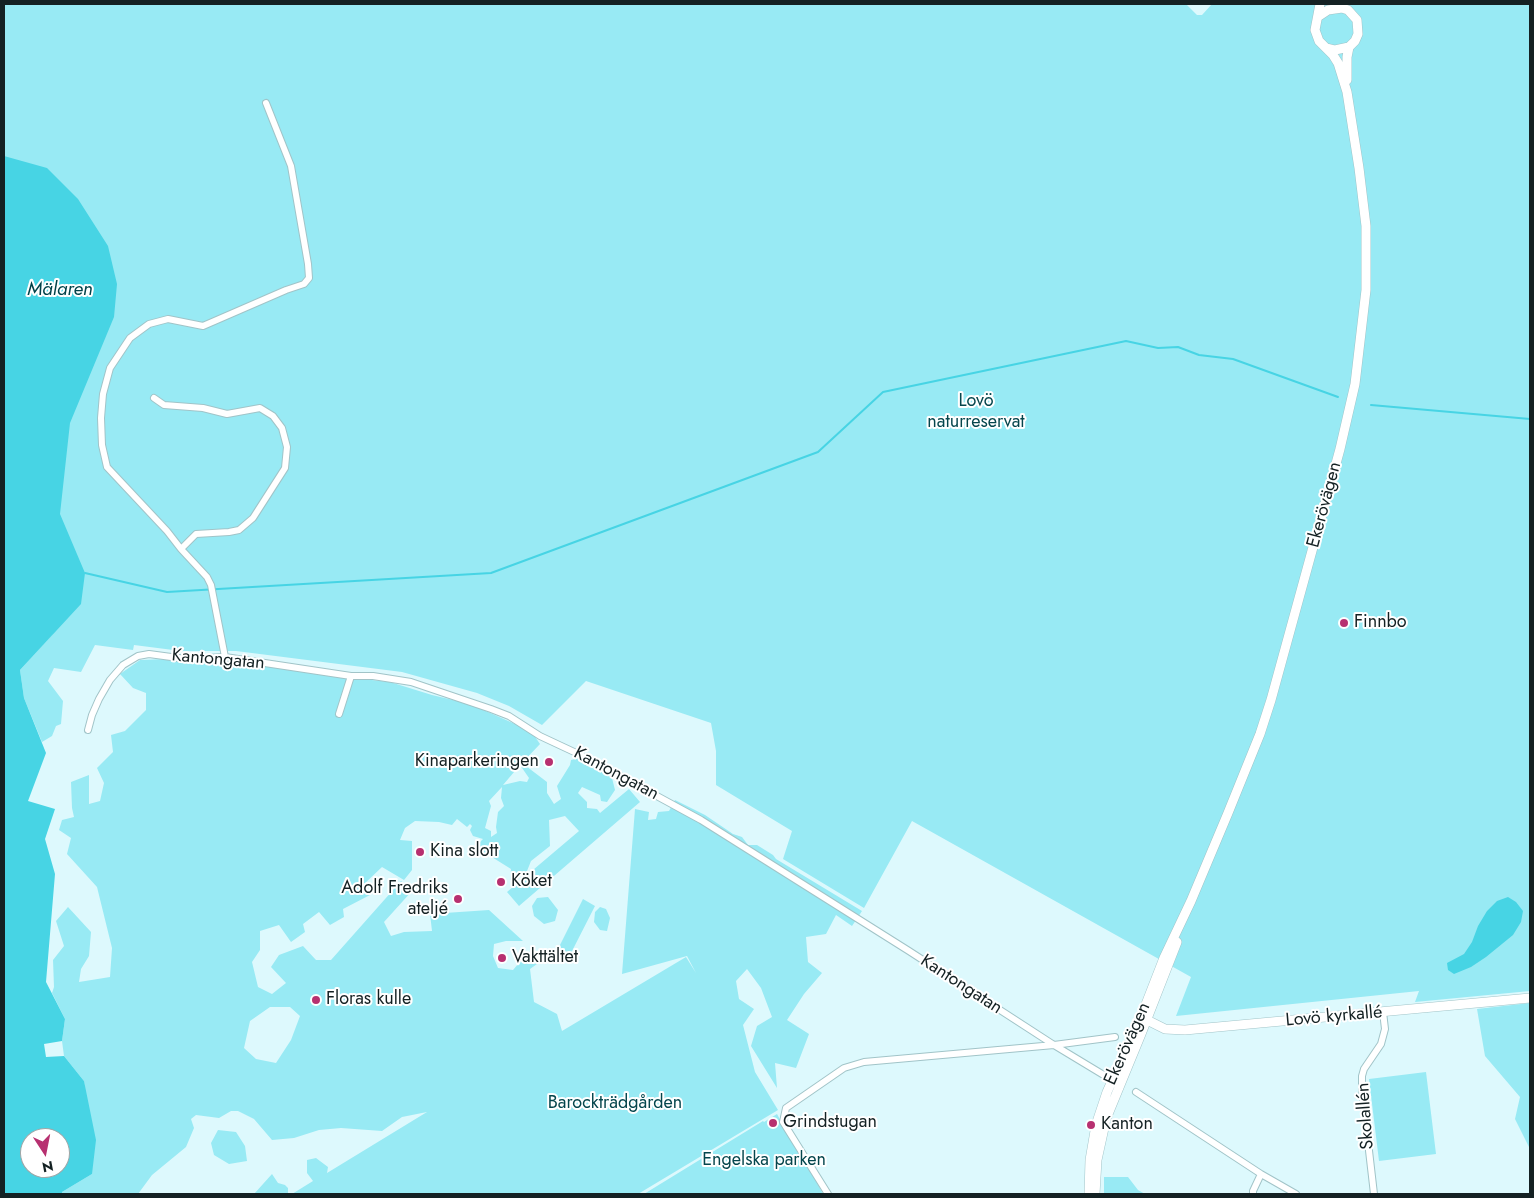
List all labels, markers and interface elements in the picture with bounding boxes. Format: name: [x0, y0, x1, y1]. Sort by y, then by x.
water label: Mälaren: [27, 279, 93, 301]
park label: Lovö naturreservat: [927, 391, 1025, 434]
street label: Ekerövägen: [1303, 460, 1347, 550]
place label: Finnbo: [1354, 612, 1407, 634]
marker: Finnbo: [1338, 617, 1350, 629]
street label: Kantongatan: [171, 645, 265, 675]
street label: Kantongatan: [570, 743, 662, 805]
place label: Kinaparkeringen: [415, 751, 539, 773]
marker: Kinaparkeringen: [543, 756, 555, 768]
place label: Kina slott: [430, 841, 498, 863]
marker: Kina slott: [414, 846, 426, 858]
place label: Köket: [511, 871, 552, 893]
marker: Köket: [495, 876, 507, 888]
place label: Adolf Fredriks ateljé: [341, 878, 448, 921]
marker: Adolf Fredriks ateljé: [452, 893, 464, 905]
place label: Vakttältet: [512, 947, 578, 969]
street label: Kantongatan: [916, 951, 1006, 1019]
marker: Vakttältet: [496, 952, 508, 964]
place label: Floras kulle: [326, 989, 411, 1011]
marker: Floras kulle: [310, 994, 322, 1006]
street label: Ekerövägen: [1100, 999, 1156, 1089]
street label: Lovö kyrkallé: [1285, 1002, 1383, 1032]
street label: Skolallén: [1353, 1082, 1379, 1150]
park label: Barockträdgården: [548, 1093, 682, 1115]
place label: Grindstugan: [783, 1112, 877, 1134]
place label: Kanton: [1101, 1114, 1153, 1136]
marker: Grindstugan: [767, 1117, 779, 1129]
marker: Kanton: [1085, 1119, 1097, 1131]
north arrow: [20, 1128, 70, 1178]
park label: Engelska parken: [702, 1150, 826, 1172]
text: N: [40, 1156, 55, 1178]

